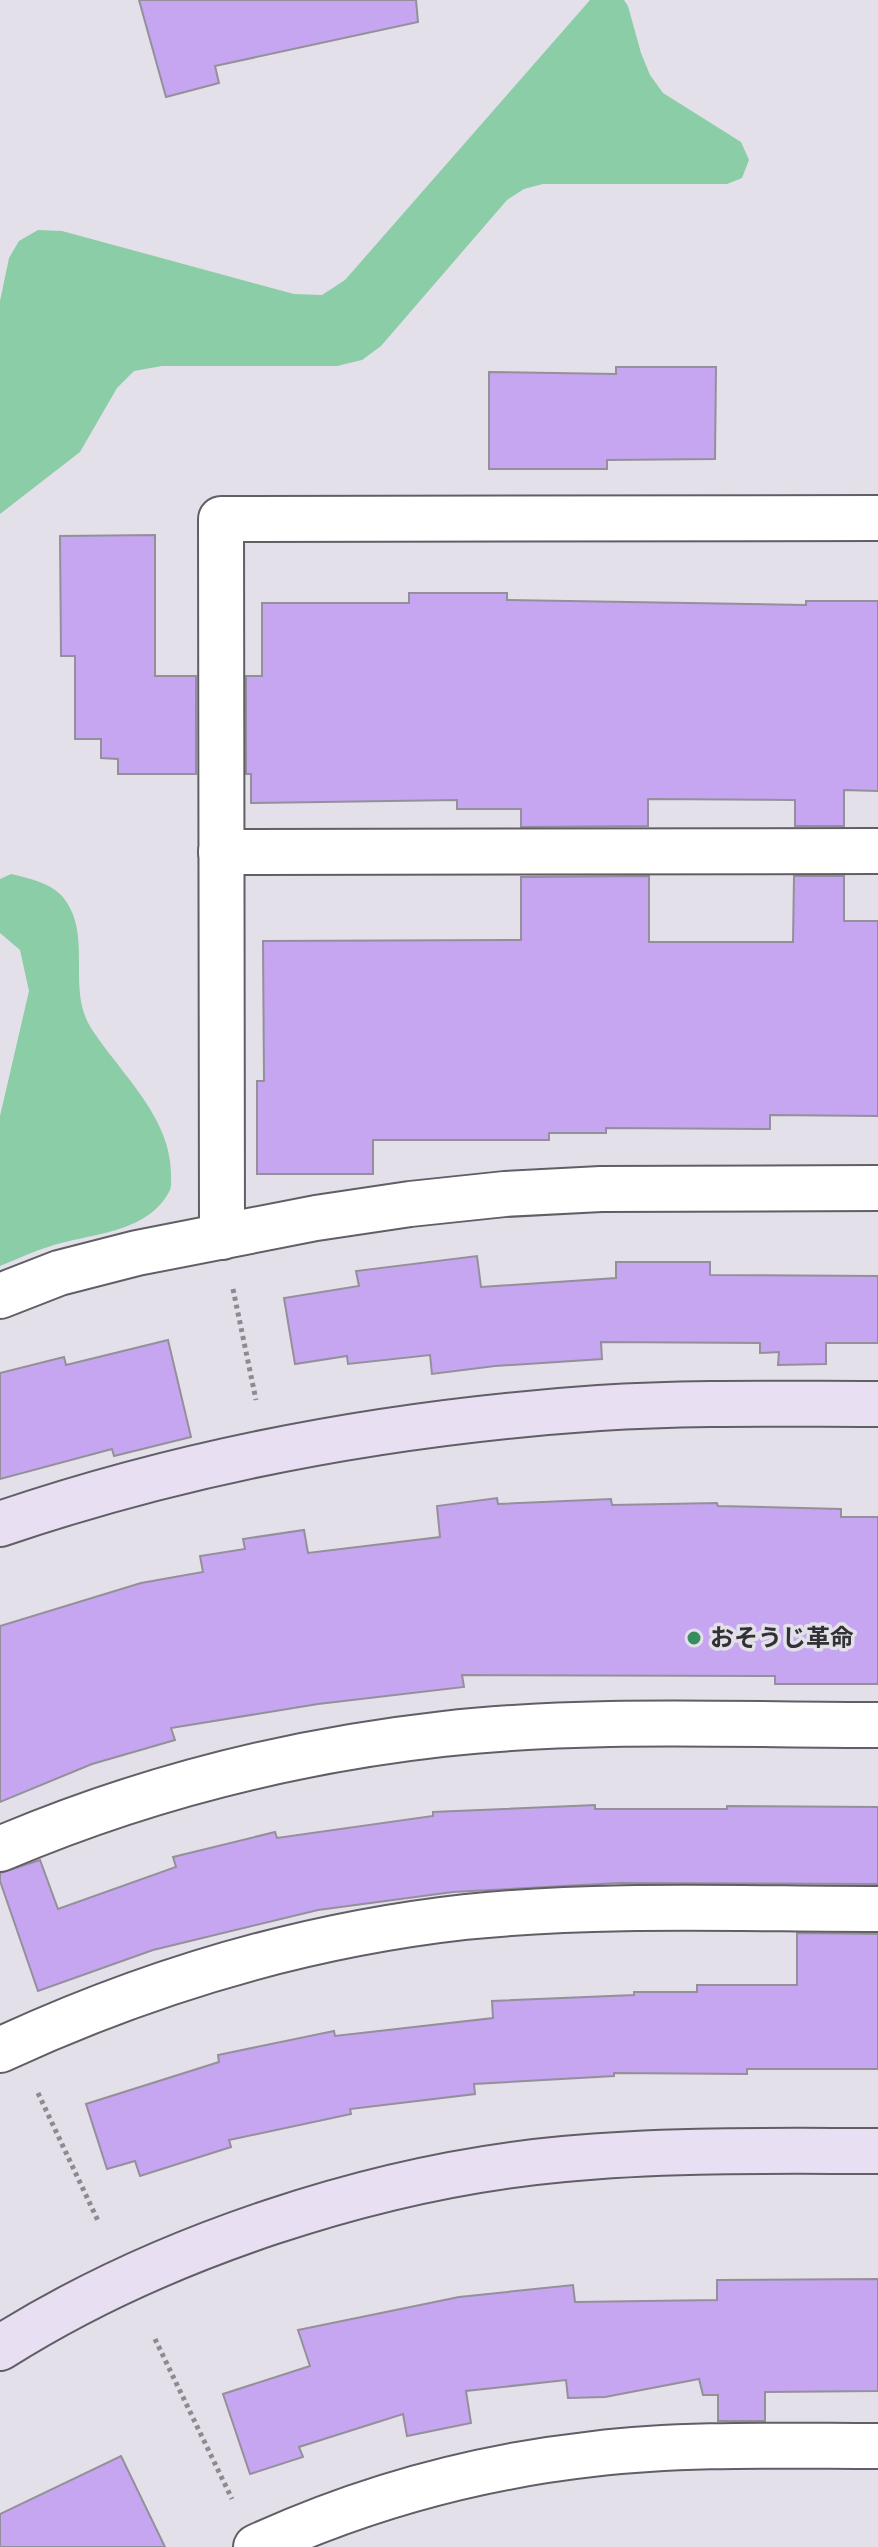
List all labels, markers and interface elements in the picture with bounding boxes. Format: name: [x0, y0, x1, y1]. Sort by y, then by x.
place label: おそうじ革命: [710, 1622, 854, 1651]
marker: おそうじ革命: [685, 1629, 703, 1647]

